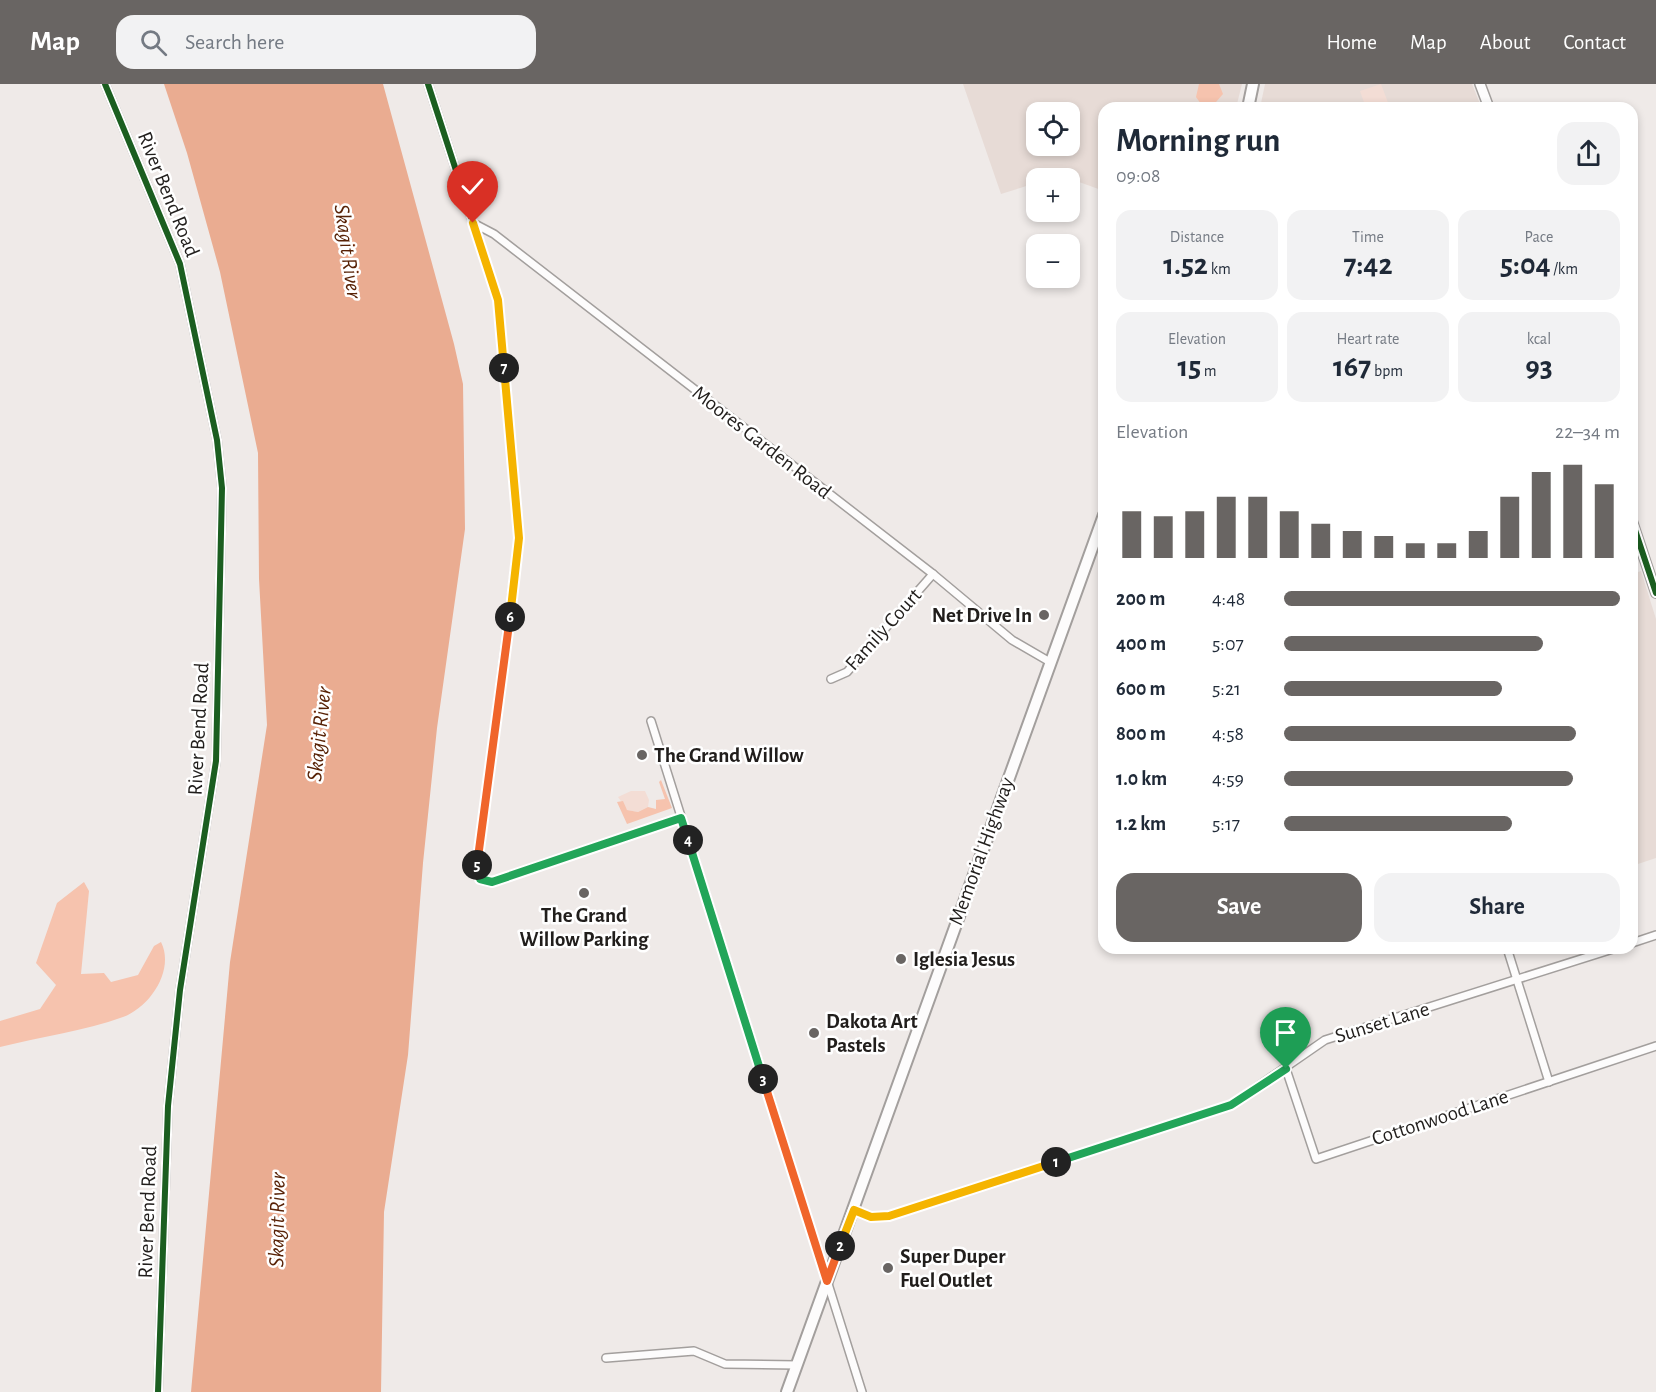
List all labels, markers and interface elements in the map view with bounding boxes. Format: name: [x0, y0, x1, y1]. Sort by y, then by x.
search box: [116, 15, 536, 69]
icon: search: [137, 26, 170, 59]
text: Map: [30, 28, 80, 56]
text: Search here: [185, 31, 284, 53]
text: Home: [1326, 32, 1377, 53]
text: Map: [1410, 32, 1447, 53]
text: About: [1480, 32, 1530, 53]
text: Contact: [1563, 32, 1626, 53]
map controls: [1026, 102, 1080, 288]
button: locate: [1026, 102, 1080, 156]
button: share: [1557, 122, 1620, 185]
text: Morning run: [1116, 125, 1280, 158]
street label: River Bend Road: [134, 129, 203, 260]
pin: [447, 161, 498, 223]
text: 09:08: [1116, 166, 1161, 186]
button: +: [1026, 168, 1080, 222]
icon: check: [456, 170, 489, 203]
water label: Skagit River: [331, 203, 366, 300]
text: Distance: [1170, 229, 1224, 245]
text: Time: [1352, 229, 1384, 245]
text: Pace: [1525, 229, 1553, 245]
button: −: [1026, 234, 1080, 288]
text: 1.52: [1163, 250, 1208, 280]
text: 7:42: [1343, 250, 1393, 280]
text: 5:04: [1500, 250, 1551, 280]
text: km: [1208, 261, 1231, 277]
text: /km: [1551, 261, 1578, 277]
text: Elevation: [1168, 331, 1226, 347]
text: Heart rate: [1337, 331, 1399, 347]
text: kcal: [1527, 331, 1551, 347]
text: 15: [1177, 352, 1201, 382]
text: 167: [1333, 352, 1371, 382]
text: 93: [1525, 352, 1553, 382]
pin: 7: [489, 353, 519, 383]
text: 7: [501, 360, 507, 376]
text: m: [1201, 363, 1217, 379]
text: bpm: [1371, 363, 1403, 379]
street label: Moores Garden Road: [688, 382, 835, 503]
text: Elevation: [1116, 422, 1188, 442]
text: 22–34 m: [1555, 422, 1620, 442]
street label: Family Court: [841, 584, 926, 674]
text: 200 m: [1116, 589, 1165, 609]
text: 4:48: [1212, 589, 1245, 609]
pin: 6: [495, 602, 525, 632]
place label: Net Drive In: [932, 605, 1032, 626]
marker: Net Drive In: [1037, 608, 1051, 622]
text: 6: [506, 609, 514, 625]
text: 400 m: [1116, 634, 1166, 654]
text: 5:07: [1212, 634, 1244, 654]
street label: River Bend Road: [185, 662, 212, 796]
text: 600 m: [1116, 679, 1166, 699]
text: 5:21: [1212, 679, 1241, 699]
water label: Skagit River: [303, 685, 335, 782]
text: 800 m: [1116, 724, 1166, 744]
text: 4:58: [1212, 724, 1244, 744]
place label: The Grand Willow: [654, 745, 804, 766]
marker: The Grand Willow: [635, 748, 649, 762]
text: 1.0 km: [1116, 769, 1167, 789]
text: 4:59: [1212, 769, 1244, 789]
street label: Memorial Highway: [945, 775, 1018, 928]
text: 1.2 km: [1116, 814, 1166, 834]
text: 5:17: [1212, 814, 1240, 834]
pin: 4: [673, 825, 703, 855]
text: 4: [684, 832, 692, 848]
pin: 5: [462, 850, 492, 880]
text: 5: [474, 857, 480, 873]
button: Save: [1116, 873, 1362, 942]
button: Share: [1374, 873, 1620, 942]
marker: The Grand Willow Parking: [577, 886, 591, 900]
place label: The Grand Willow Parking: [519, 905, 649, 950]
place label: Iglesia Jesus: [913, 949, 1015, 970]
marker: Iglesia Jesus: [894, 952, 908, 966]
street label: Sunset Lane: [1332, 998, 1432, 1047]
pin: [1260, 1007, 1311, 1069]
place label: Dakota Art Pastels: [826, 1011, 918, 1056]
icon: arrive: [1269, 1016, 1302, 1049]
marker: Dakota Art Pastels: [807, 1026, 821, 1040]
pin: 3: [748, 1064, 778, 1094]
text: 3: [760, 1071, 766, 1087]
street label: Cottonwood Lane: [1369, 1086, 1511, 1149]
street label: River Bend Road: [135, 1145, 160, 1279]
pin: 1: [1041, 1147, 1071, 1177]
text: 1: [1053, 1154, 1059, 1170]
water label: Skagit River: [265, 1172, 289, 1268]
pin: 2: [825, 1231, 855, 1261]
text: 2: [836, 1238, 844, 1254]
place label: Super Duper Fuel Outlet: [900, 1246, 1006, 1291]
marker: Super Duper Fuel Outlet: [881, 1261, 895, 1275]

